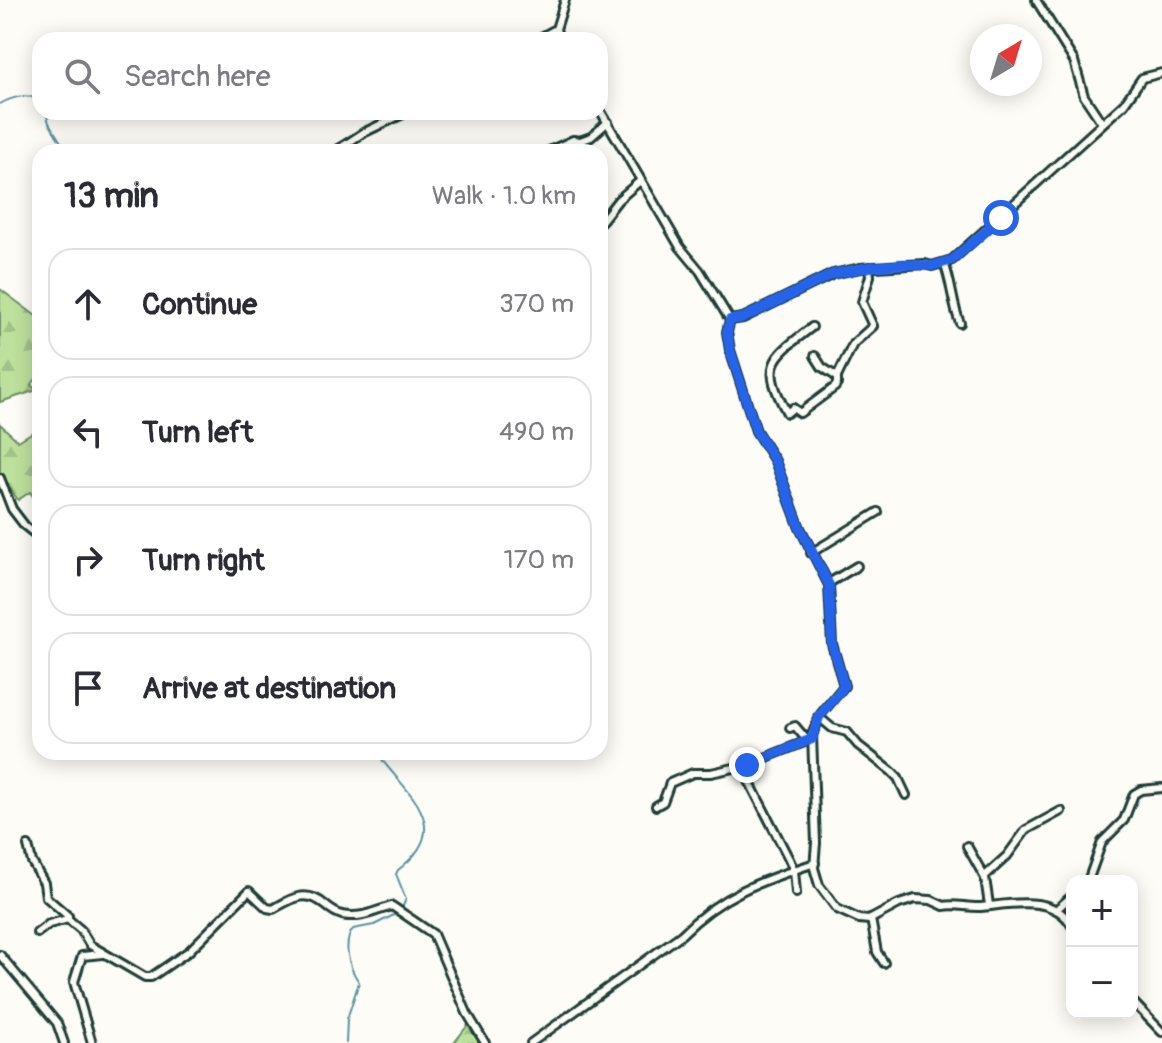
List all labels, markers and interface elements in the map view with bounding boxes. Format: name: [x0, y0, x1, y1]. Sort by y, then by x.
north arrow: [970, 24, 1042, 96]
search box: [32, 32, 608, 120]
icon: search: [60, 54, 104, 98]
text: Search here: [124, 58, 271, 95]
text: 13 min: [64, 175, 159, 218]
text: Walk · 1.0 km: [432, 180, 576, 212]
route start: [983, 200, 1019, 236]
icon: ahead: [66, 282, 110, 326]
text: Continue: [142, 286, 257, 323]
text: 370 m: [499, 288, 574, 320]
icon: left: [66, 410, 110, 454]
text: Turn left: [142, 414, 253, 451]
text: 490 m: [499, 416, 574, 448]
icon: right: [66, 538, 110, 582]
text: Turn right: [142, 542, 265, 579]
text: 170 m: [504, 544, 574, 576]
icon: arrive: [66, 666, 110, 710]
text: Arrive at destination: [142, 670, 396, 707]
route end: [729, 747, 765, 783]
map controls: [1066, 875, 1138, 1019]
button: +: [1066, 875, 1138, 947]
button: −: [1066, 947, 1138, 1019]

